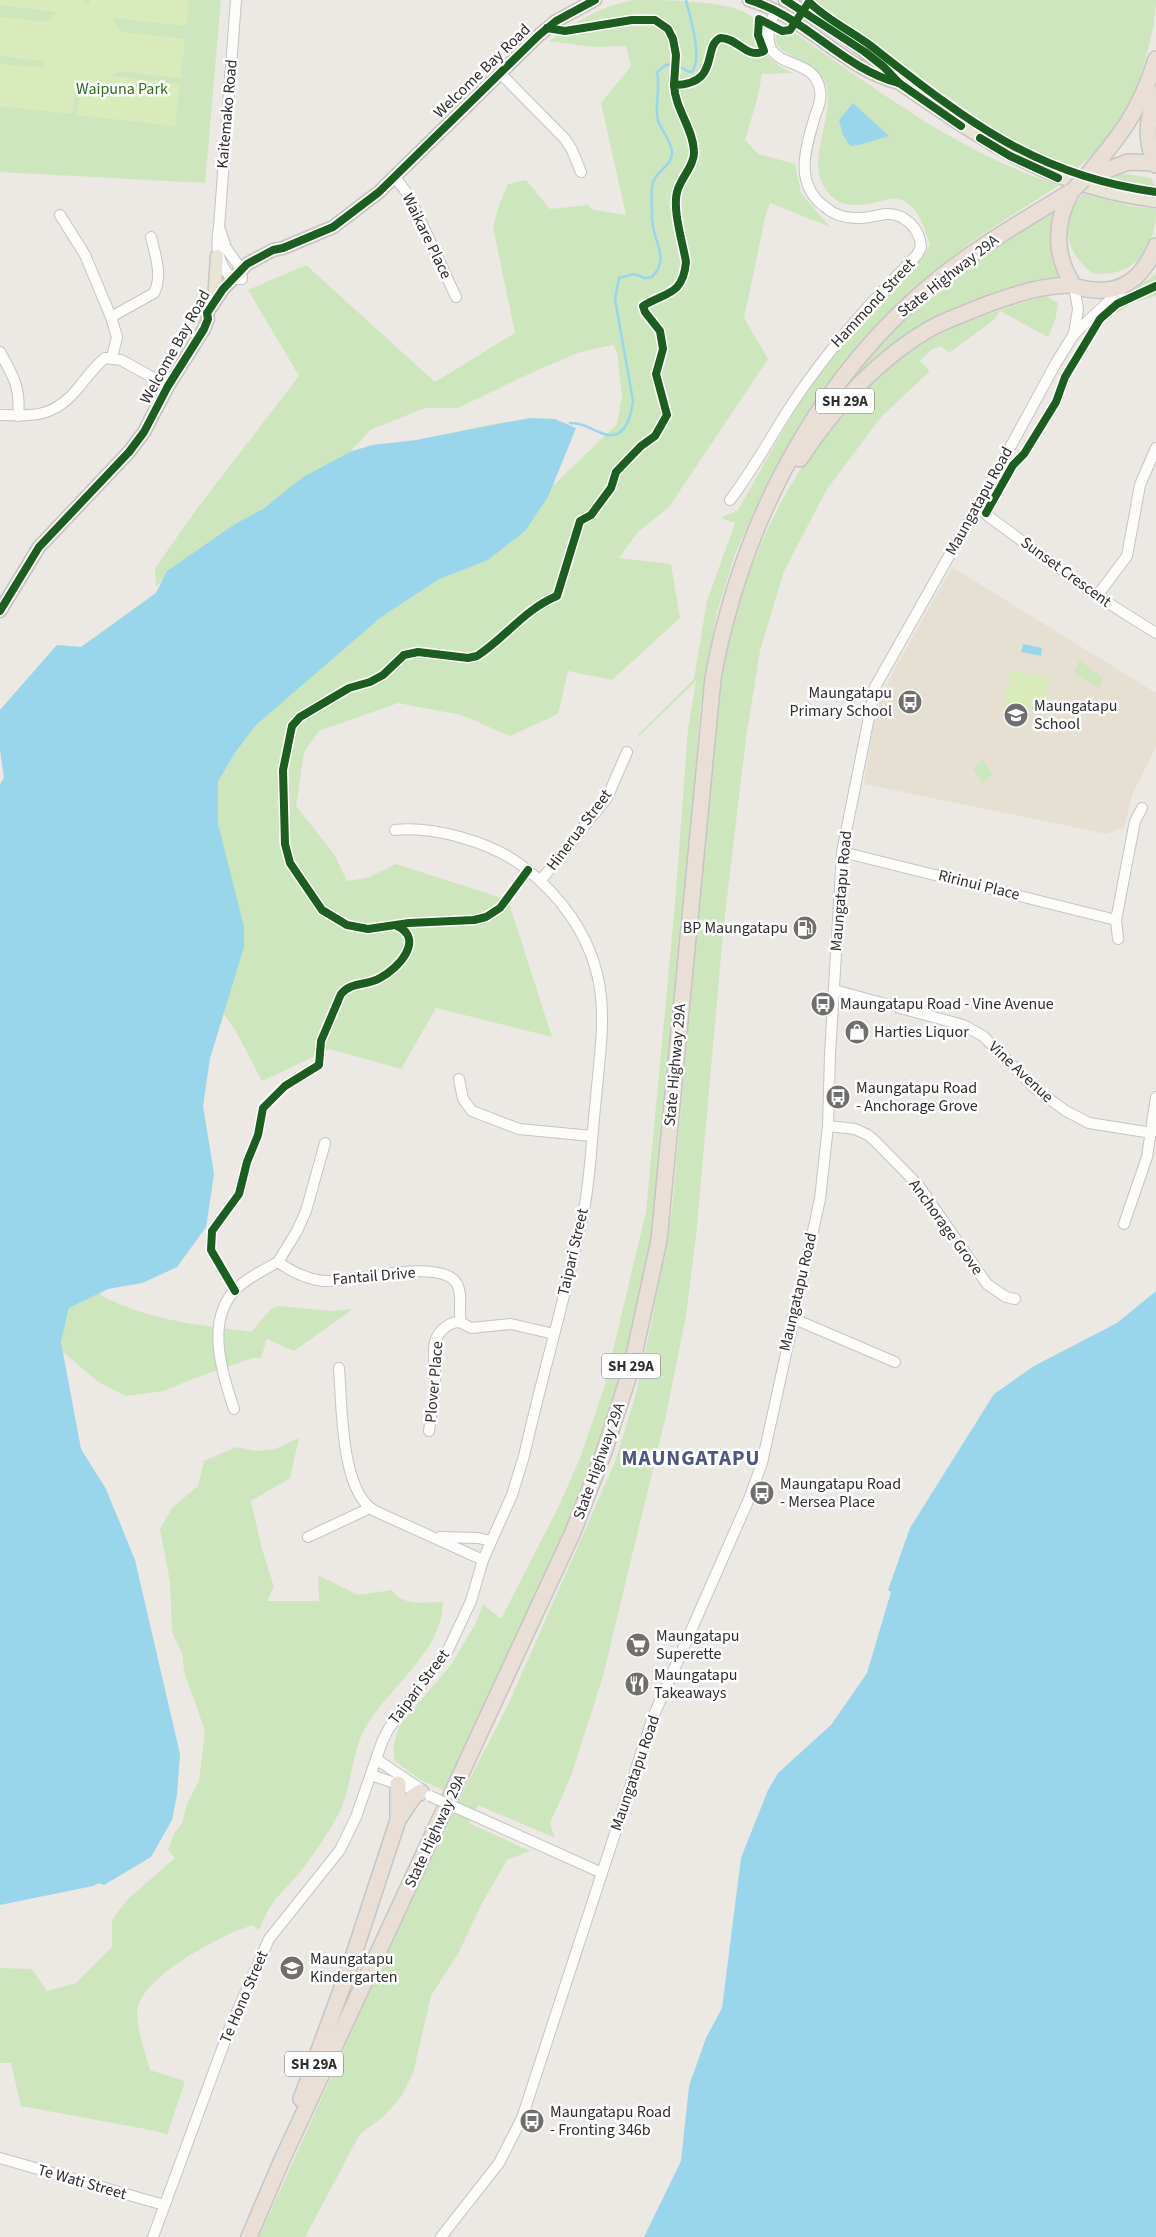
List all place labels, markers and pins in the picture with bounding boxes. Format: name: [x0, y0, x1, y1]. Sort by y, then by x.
place label: Maungatapu Primary School: [790, 682, 892, 722]
bus stop icon: Maungatapu Primary School: [897, 689, 923, 715]
place label: Maungatapu School: [1034, 695, 1118, 735]
school or university icon: Maungatapu School: [1003, 702, 1029, 728]
fuel station icon: BP Maungatapu: [792, 915, 818, 941]
place label: BP Maungatapu: [683, 917, 788, 939]
bus stop icon: Maungatapu Road - Vine Avenue: [810, 991, 836, 1017]
place label: Maungatapu Road - Vine Avenue: [840, 993, 1054, 1015]
shop icon: Harties Liquor: [844, 1019, 870, 1045]
place label: Harties Liquor: [874, 1021, 969, 1043]
place label: Maungatapu Road - Anchorage Grove: [856, 1077, 978, 1117]
bus stop icon: Maungatapu Road - Anchorage Grove: [825, 1084, 851, 1110]
place label: Maungatapu Road - Mersea Place: [780, 1473, 901, 1513]
bus stop icon: Maungatapu Road - Mersea Place: [749, 1480, 775, 1506]
place label: Maungatapu Superette: [656, 1625, 740, 1665]
supermarket icon: Maungatapu Superette: [625, 1632, 651, 1658]
place label: Maungatapu Takeaways: [654, 1664, 738, 1704]
restaurant icon: Maungatapu Takeaways: [624, 1671, 650, 1697]
place label: Maungatapu Kindergarten: [310, 1948, 397, 1988]
school or university icon: Maungatapu Kindergarten: [279, 1955, 305, 1981]
place label: Maungatapu Road - Fronting 346b: [550, 2101, 671, 2141]
bus stop icon: Maungatapu Road - Fronting 346b: [519, 2108, 545, 2134]

